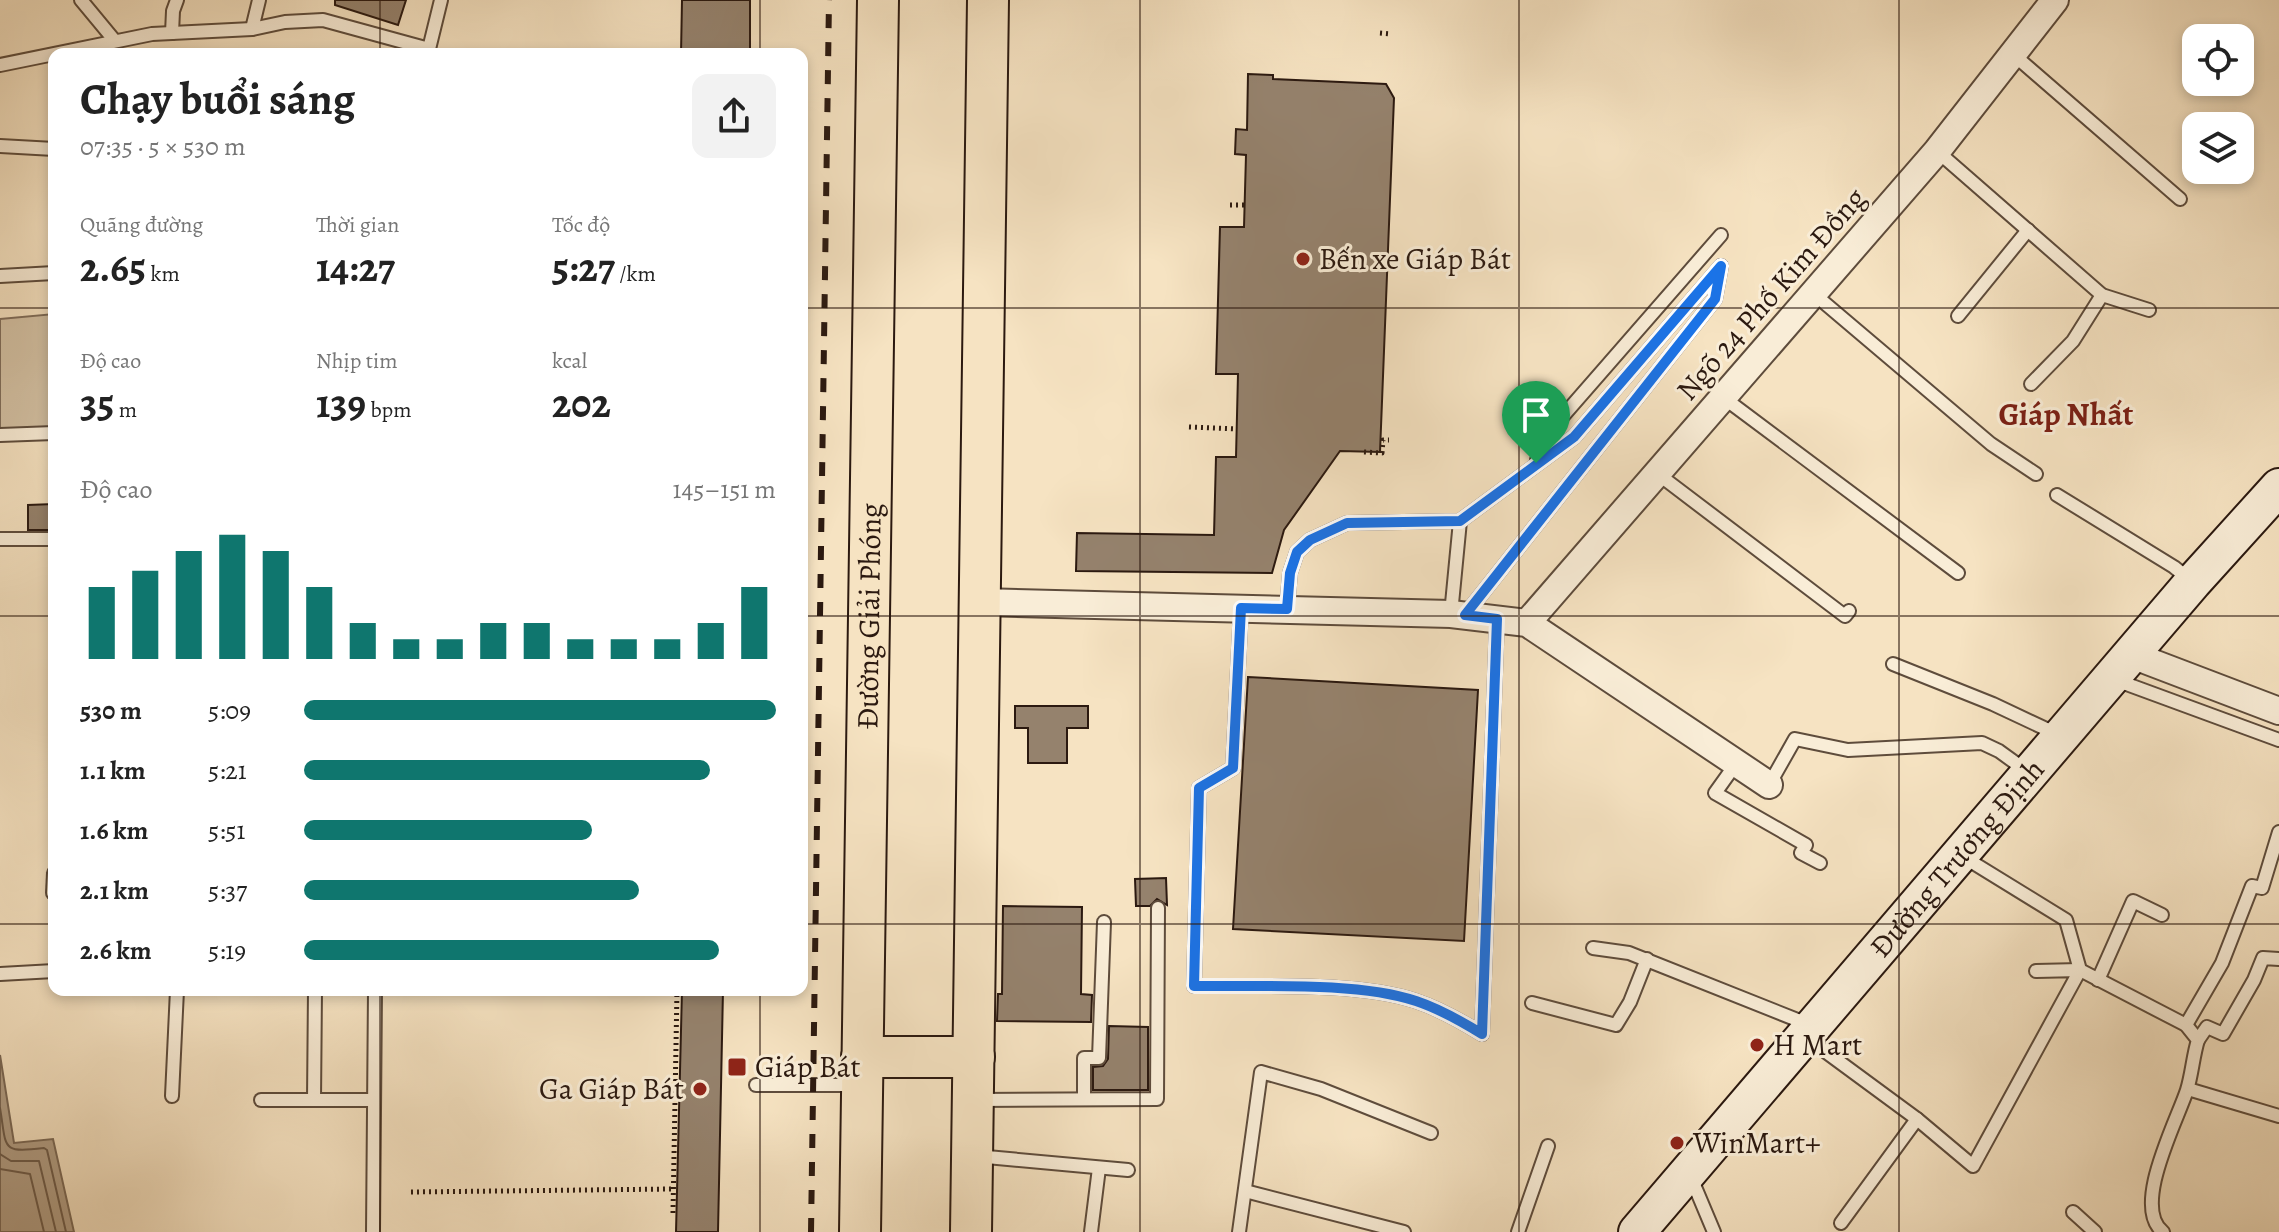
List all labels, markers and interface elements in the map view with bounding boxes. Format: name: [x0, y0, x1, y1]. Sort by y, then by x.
map controls: [2182, 24, 2254, 184]
button: locate: [2182, 24, 2254, 96]
text: Chạy buổi sáng: [80, 69, 355, 129]
button: share: [692, 74, 776, 158]
button: layers: [2182, 112, 2254, 184]
text: 07:35 · 5 × 530 m: [80, 129, 246, 164]
street label: Ngõ 24 Phố Kim Đồng: [1667, 179, 1875, 409]
text: Quãng đường: [80, 210, 203, 240]
text: Thời gian: [316, 210, 399, 240]
text: Tốc độ: [552, 210, 610, 240]
place label: Bến xe Giáp Bát: [1319, 239, 1511, 279]
text: 2.65: [80, 240, 146, 295]
text: 14:27: [316, 240, 395, 295]
text: 5:27: [552, 240, 615, 295]
marker: Bến xe Giáp Bát: [1294, 250, 1312, 268]
text: km: [146, 259, 180, 289]
text: /km: [615, 259, 656, 289]
text: Độ cao: [80, 346, 141, 376]
text: Nhịp tim: [316, 346, 398, 376]
text: kcal: [552, 346, 587, 376]
text: 35: [80, 376, 114, 431]
text: 139: [316, 376, 366, 431]
text: 202: [552, 376, 611, 431]
pin: [1502, 381, 1570, 463]
district label: Giáp Nhất: [1999, 392, 2134, 436]
icon: arrive: [1514, 393, 1558, 437]
text: m: [114, 395, 137, 425]
text: bpm: [366, 395, 412, 425]
text: Độ cao: [80, 472, 152, 507]
text: 145–151 m: [673, 472, 776, 507]
street label: Đường Giải Phóng: [847, 503, 891, 729]
text: 530 m: [80, 693, 142, 728]
text: 5:09: [208, 693, 251, 728]
street label: Đường Trương Định: [1860, 750, 2053, 966]
text: 1.1 km: [80, 753, 146, 788]
text: 5:21: [208, 753, 247, 788]
text: 1.6 km: [80, 813, 148, 848]
text: 5:51: [208, 813, 245, 848]
text: 2.1 km: [80, 873, 149, 908]
text: 5:37: [208, 873, 247, 908]
text: 2.6 km: [80, 933, 152, 968]
text: 5:19: [208, 933, 246, 968]
place label: H Mart: [1773, 1025, 1862, 1065]
marker: H Mart: [1748, 1036, 1766, 1054]
place label: Giáp Bát: [755, 1047, 861, 1087]
marker: Giáp Bát: [726, 1056, 748, 1078]
place label: Ga Giáp Bát: [539, 1069, 684, 1109]
marker: Ga Giáp Bát: [691, 1080, 709, 1098]
place label: WinMart+: [1692, 1123, 1820, 1163]
marker: WinMart+: [1668, 1134, 1686, 1152]

